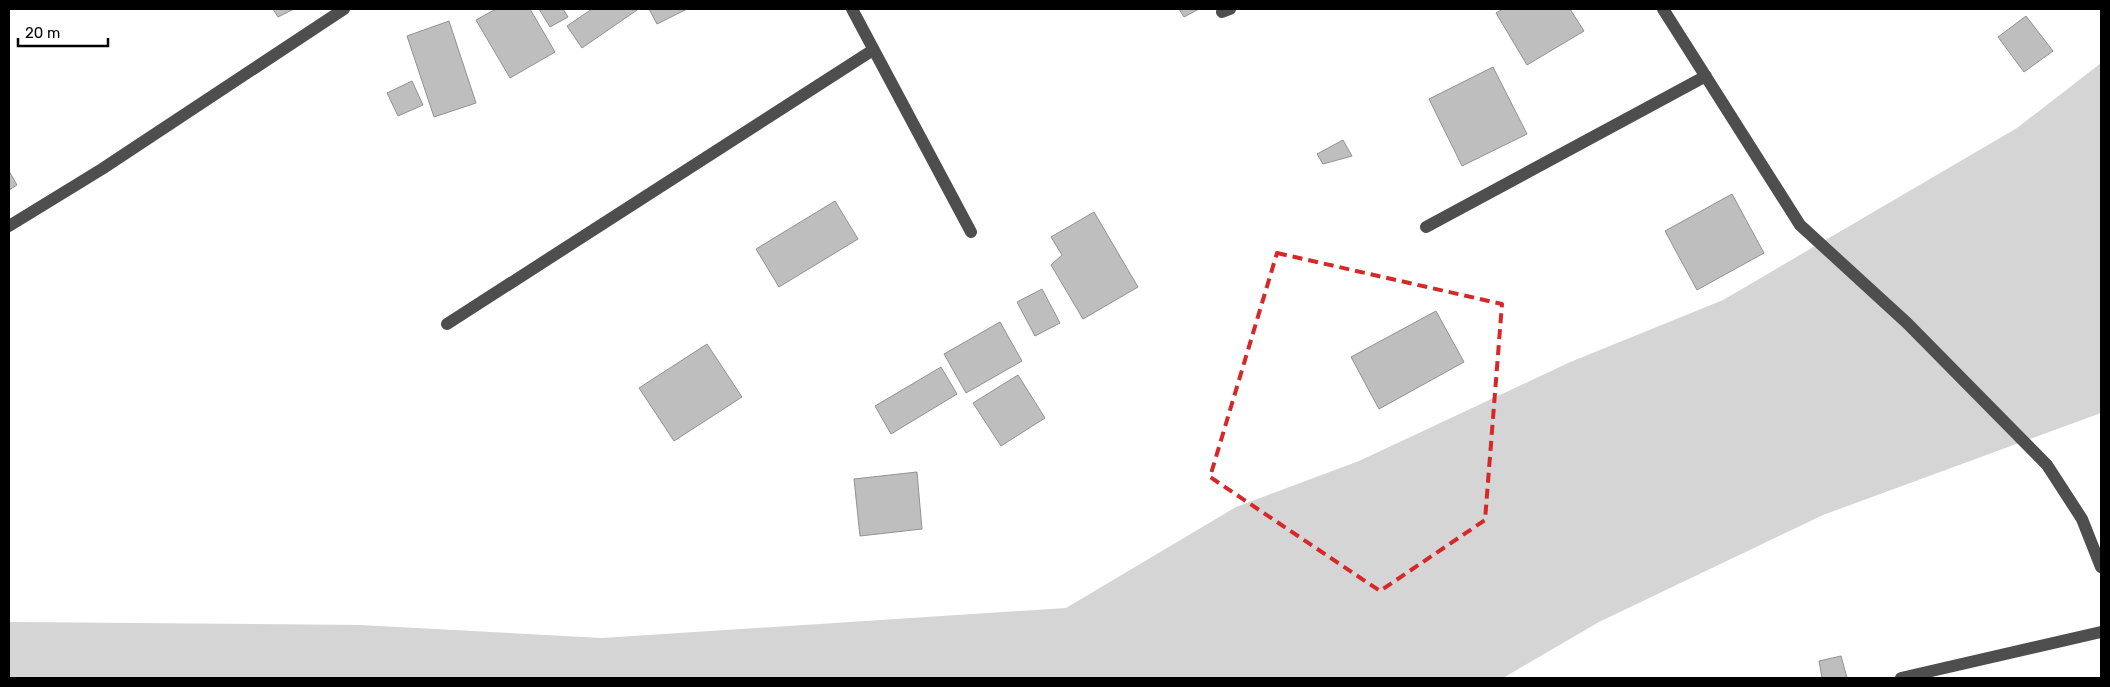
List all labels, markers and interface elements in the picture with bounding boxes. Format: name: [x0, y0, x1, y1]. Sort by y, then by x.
scale bar: [18, 15, 108, 47]
text: 20 m: [25, 24, 60, 42]

